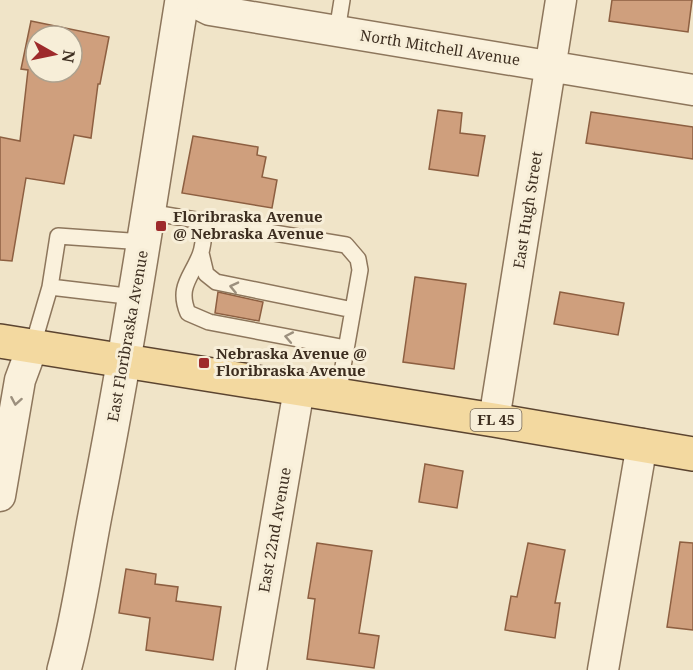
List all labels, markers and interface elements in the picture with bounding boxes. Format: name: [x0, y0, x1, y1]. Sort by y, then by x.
north arrow: [24, 24, 84, 84]
street label: North Mitchell Avenue: [359, 24, 522, 70]
text: N: [57, 48, 81, 65]
street label: East Hugh Street: [508, 150, 546, 270]
place label: Floribraska Avenue @ Nebraska Avenue: [173, 206, 324, 243]
marker: Floribraska Avenue @ Nebraska Avenue: [154, 219, 168, 233]
street label: East Floribraska Avenue: [102, 249, 152, 423]
one-way arrow: [229, 281, 239, 294]
one-way arrow: [284, 331, 294, 344]
place label: Nebraska Avenue @ Floribraska Avenue: [216, 343, 367, 380]
marker: Nebraska Avenue @ Floribraska Avenue: [197, 356, 211, 370]
one-way arrow: [10, 395, 23, 405]
road number: FL 45: [470, 409, 522, 431]
street label: East 22nd Avenue: [253, 466, 295, 594]

